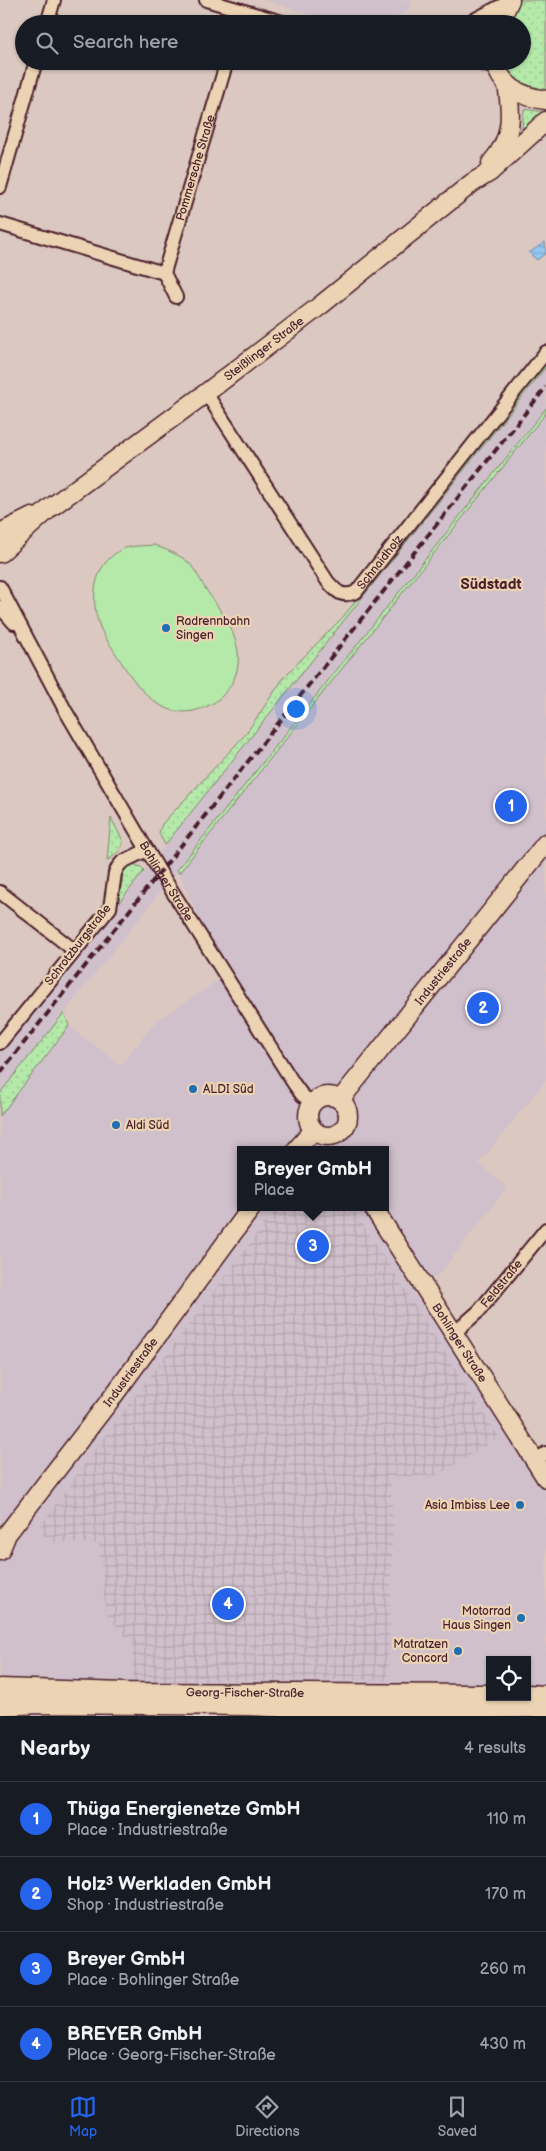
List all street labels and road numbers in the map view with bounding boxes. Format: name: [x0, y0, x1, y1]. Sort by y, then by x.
street label: Pommersche Straße: [172, 113, 218, 223]
street label: Steißlinger Straße: [221, 313, 307, 384]
street label: Schnaidholz: [354, 532, 406, 592]
street label: Bohlinger Straße: [136, 838, 197, 924]
street label: Schrotzburgstraße: [42, 901, 114, 989]
street label: Industriestraße: [412, 934, 475, 1008]
street label: Feldstraße: [477, 1257, 525, 1311]
street label: Bohlinger Straße: [429, 1300, 490, 1385]
street label: Industriestraße: [100, 1335, 161, 1410]
street label: Georg-Fischer-Straße: [186, 1685, 304, 1700]

